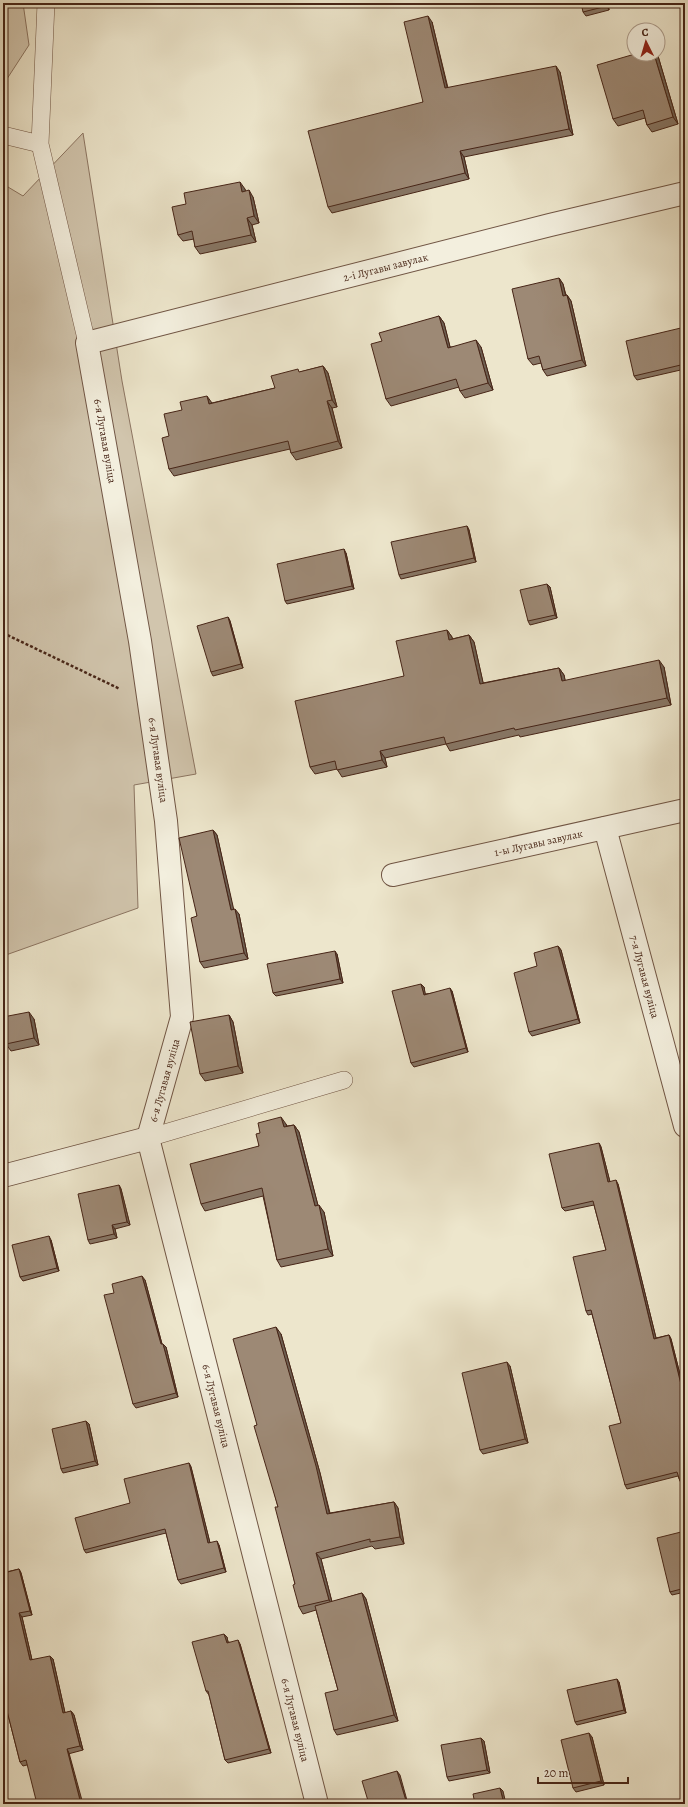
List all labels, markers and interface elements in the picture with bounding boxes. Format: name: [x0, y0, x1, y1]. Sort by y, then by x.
north arrow: [626, 22, 666, 62]
text: С: [641, 25, 649, 40]
street label: 2-і Лугавы завулак: [341, 249, 430, 285]
street label: 6-я Лугавая вуліца: [90, 397, 120, 485]
street label: 6-я Лугавая вуліца: [145, 716, 172, 804]
street label: 1-ы Лугавы завулак: [493, 825, 584, 860]
street label: 7-я Лугавая вуліца: [627, 934, 663, 1021]
street label: 6-я Лугавая вуліца: [145, 1036, 183, 1124]
street label: 6-я Лугавая вуліца: [198, 1363, 234, 1450]
street label: 6-я Лугавая вуліца: [277, 1677, 313, 1764]
scale bar: [538, 1759, 628, 1785]
text: 20 m: [544, 1765, 568, 1781]

